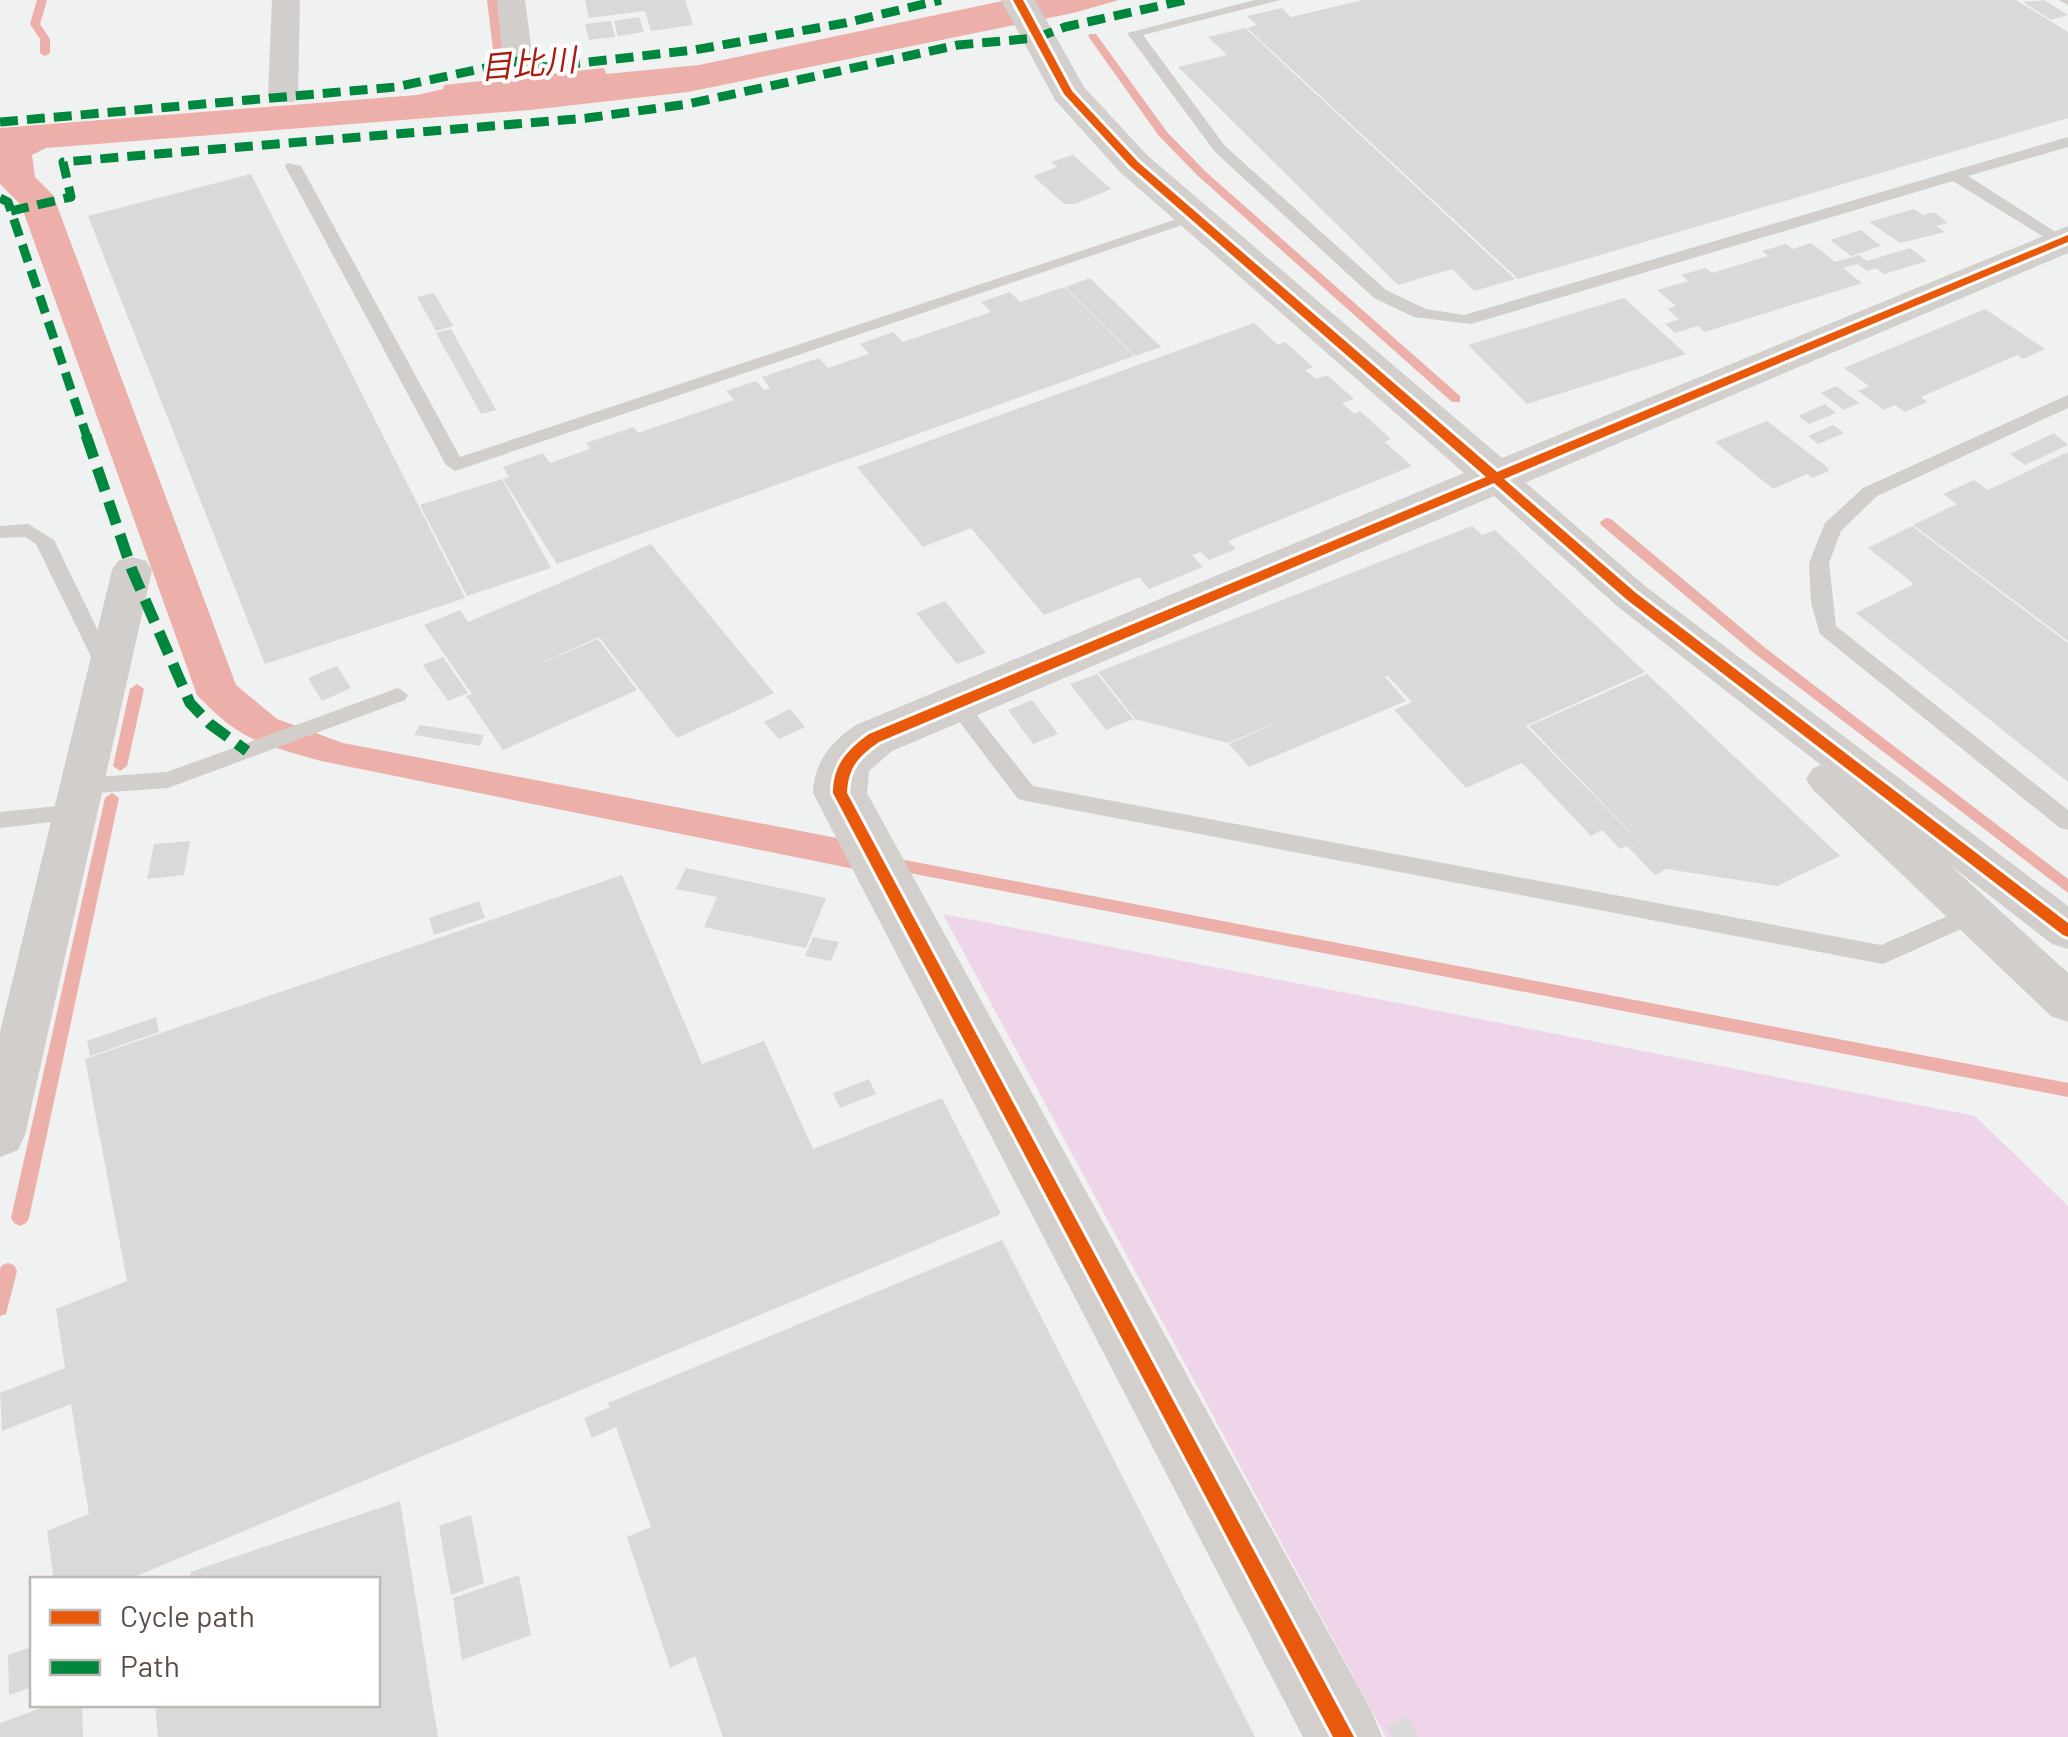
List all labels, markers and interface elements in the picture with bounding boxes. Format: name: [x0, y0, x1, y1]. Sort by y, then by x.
water label: 目比川: [478, 39, 580, 85]
legend: [30, 1577, 380, 1707]
text: Cycle path: [120, 1597, 255, 1633]
text: Path: [120, 1647, 180, 1683]

